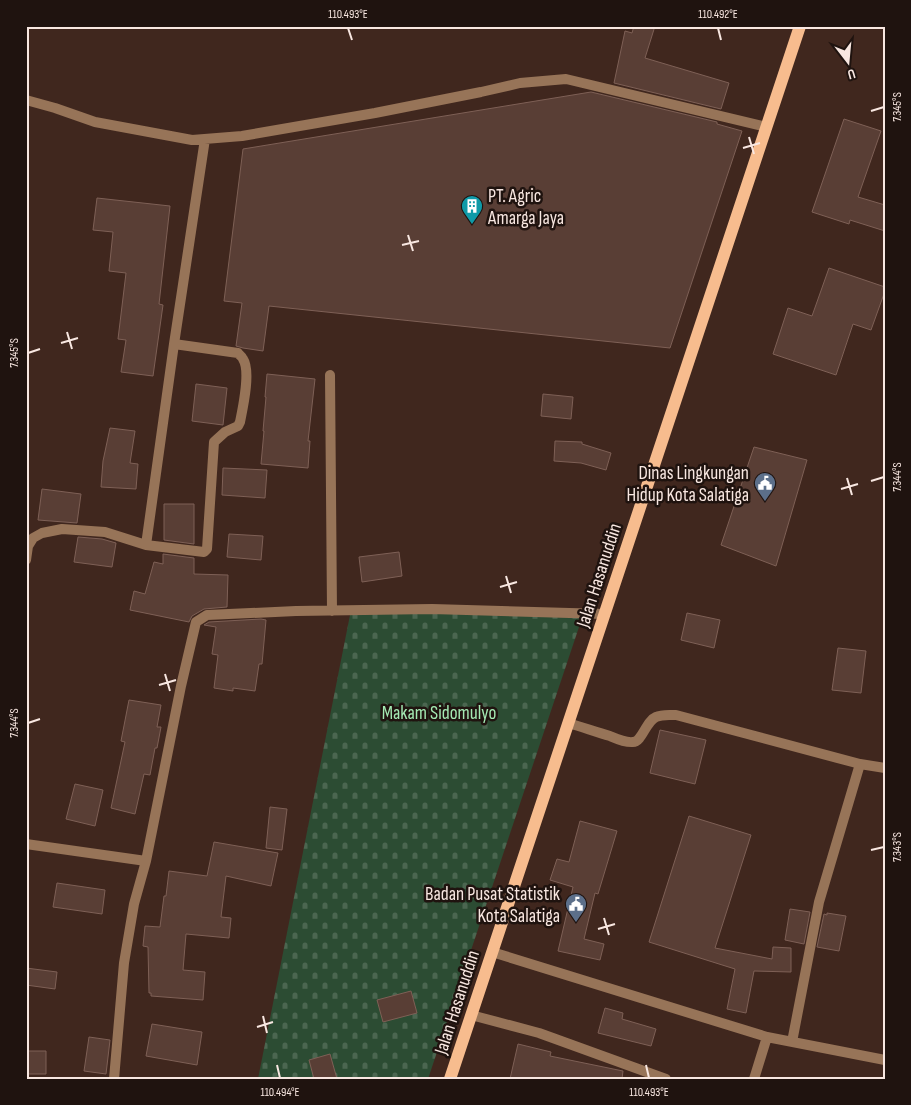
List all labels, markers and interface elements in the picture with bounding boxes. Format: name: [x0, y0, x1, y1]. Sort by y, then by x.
text: 110.493°E: [328, 7, 368, 22]
text: 110.492°E: [698, 7, 738, 22]
north arrow: [824, 38, 874, 88]
text: U: [846, 65, 857, 83]
text: 7.345°S: [890, 92, 905, 122]
place label: PT. Agric Amarga Jaya: [487, 185, 564, 230]
building icon: PT. Agric Amarga Jaya: [460, 194, 484, 225]
text: 7.345°S: [7, 338, 22, 368]
place label: Dinas Lingkungan Hidup Kota Salatiga: [627, 462, 749, 507]
text: 7.344°S: [890, 462, 905, 492]
public building icon: Dinas Lingkungan Hidup Kota Salatiga: [753, 471, 777, 502]
street label: Jalan Hasanuddin: [572, 521, 627, 631]
park label: Makam Sidomulyo: [382, 702, 496, 725]
text: 7.344°S: [7, 708, 22, 738]
text: 7.343°S: [890, 832, 905, 862]
place label: Badan Pusat Statistik Kota Salatiga: [425, 883, 561, 928]
public building icon: Badan Pusat Statistik Kota Salatiga: [564, 892, 588, 923]
street label: Jalan Hasanuddin: [430, 948, 485, 1058]
text: 110.494°E: [260, 1085, 300, 1100]
text: 110.493°E: [629, 1085, 669, 1100]

